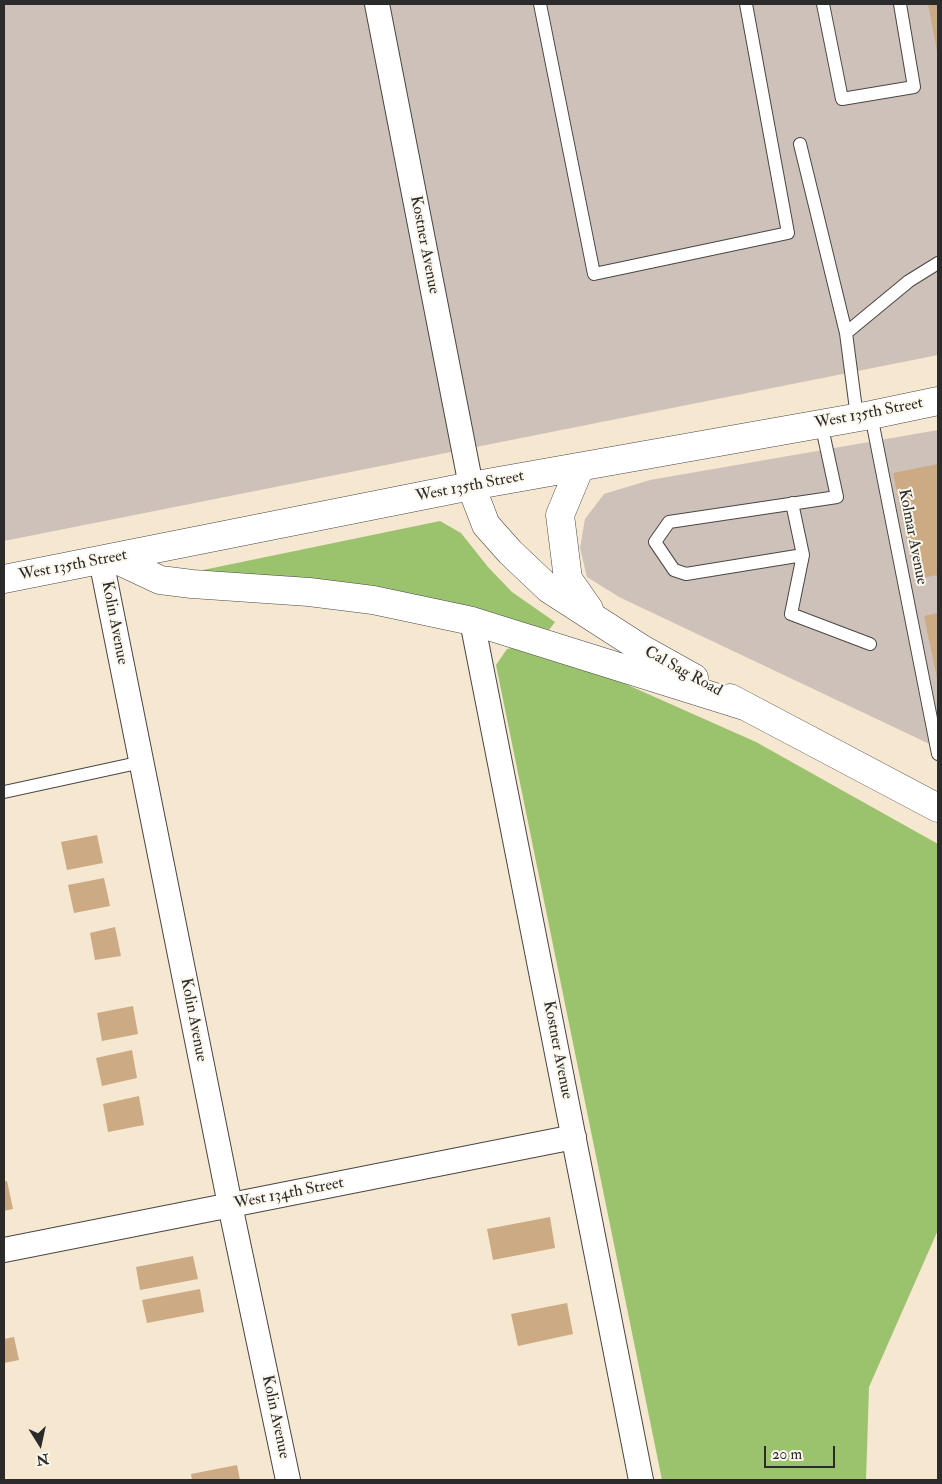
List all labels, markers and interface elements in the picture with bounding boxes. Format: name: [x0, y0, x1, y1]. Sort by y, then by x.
street label: Kostner Avenue: [405, 194, 443, 296]
street label: West 135th Street: [813, 394, 925, 434]
street label: West 135th Street: [414, 467, 526, 507]
street label: Kolmar Avenue: [893, 487, 931, 587]
street label: West 135th Street: [17, 546, 129, 586]
street label: Kolin Avenue: [96, 580, 132, 666]
street label: Cal Sag Road: [641, 643, 725, 701]
street label: Kolin Avenue: [175, 977, 211, 1063]
street label: Kostner Avenue: [538, 999, 576, 1101]
street label: West 134th Street: [232, 1174, 346, 1214]
street label: Kolin Avenue: [257, 1374, 293, 1460]
north arrow: [15, 1419, 65, 1469]
scale bar: [767, 1436, 838, 1468]
text: 20 m: [772, 1445, 802, 1464]
text: N: [35, 1450, 50, 1469]

